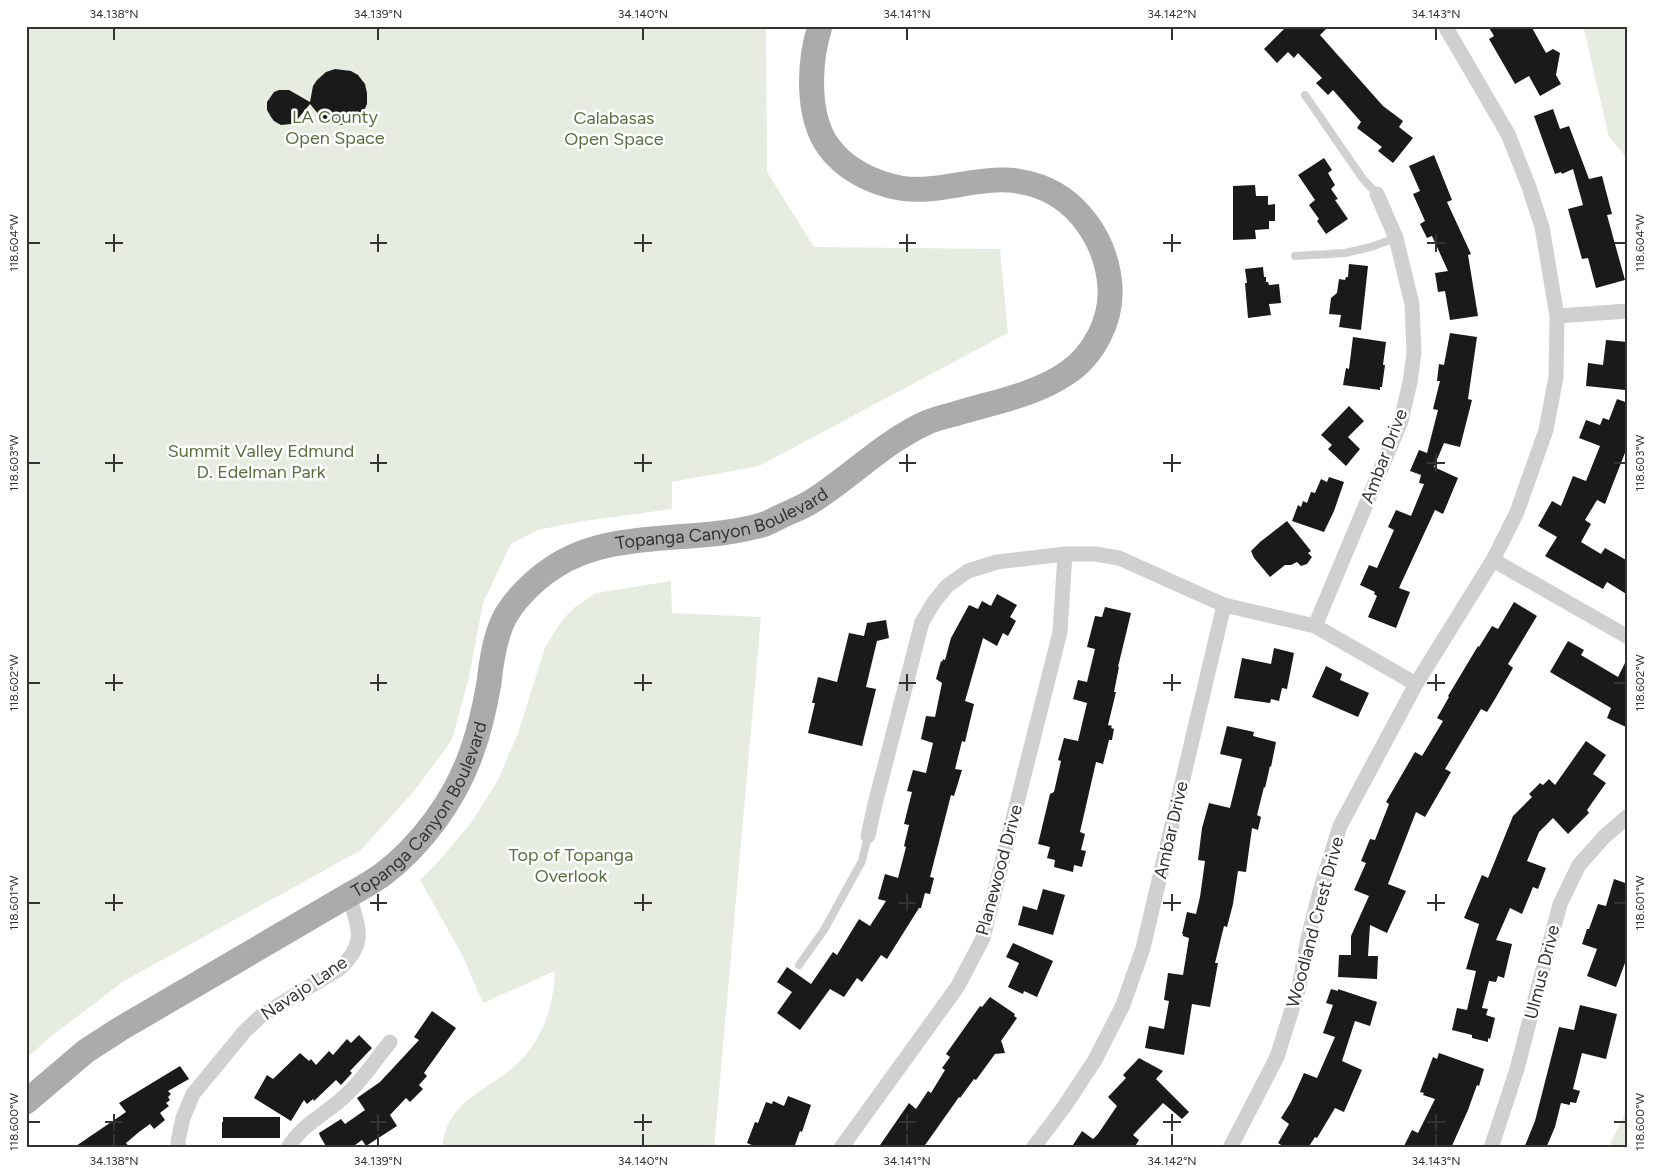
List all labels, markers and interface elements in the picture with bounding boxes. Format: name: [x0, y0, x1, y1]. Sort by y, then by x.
text: 34.138°N: [89, 7, 139, 21]
text: 34.139°N: [354, 7, 402, 21]
text: 34.140°N: [618, 7, 668, 21]
text: 34.141°N: [883, 7, 931, 21]
text: 34.142°N: [1147, 7, 1197, 21]
text: 34.143°N: [1411, 7, 1461, 21]
park label: LA County Open Space: [285, 106, 385, 149]
park label: Calabasas Open Space: [564, 107, 664, 150]
text: 118.604°W: [7, 214, 21, 272]
text: 118.604°W: [1633, 214, 1647, 272]
street label: Ambar Drive: [1356, 406, 1412, 506]
text: 118.603°W: [7, 434, 21, 491]
text: 118.603°W: [1633, 434, 1647, 491]
park label: Summit Valley Edmund D. Edelman Park: [168, 440, 354, 483]
street label: Topanga Canyon Boulevard: [614, 483, 832, 554]
text: 118.602°W: [7, 654, 21, 711]
text: 118.602°W: [1633, 654, 1647, 711]
street label: Topanga Canyon Boulevard: [347, 719, 492, 902]
street label: Ambar Drive: [1149, 779, 1193, 881]
street label: Planewood Drive: [971, 802, 1027, 938]
street label: Woodland Crest Drive: [1282, 834, 1348, 1010]
park label: Top of Topanga Overlook: [509, 844, 633, 887]
text: 118.601°W: [7, 875, 21, 931]
text: 118.601°W: [1633, 875, 1647, 931]
street label: Ulmus Drive: [1520, 922, 1564, 1021]
street label: Navajo Lane: [257, 951, 352, 1025]
text: 118.600°W: [7, 1093, 21, 1151]
text: 118.600°W: [1633, 1093, 1647, 1151]
text: 34.138°N: [89, 1154, 139, 1168]
text: 34.139°N: [354, 1154, 402, 1168]
text: 34.140°N: [618, 1154, 668, 1168]
text: 34.141°N: [883, 1154, 931, 1168]
text: 34.142°N: [1147, 1154, 1197, 1168]
text: 34.143°N: [1411, 1154, 1461, 1168]

